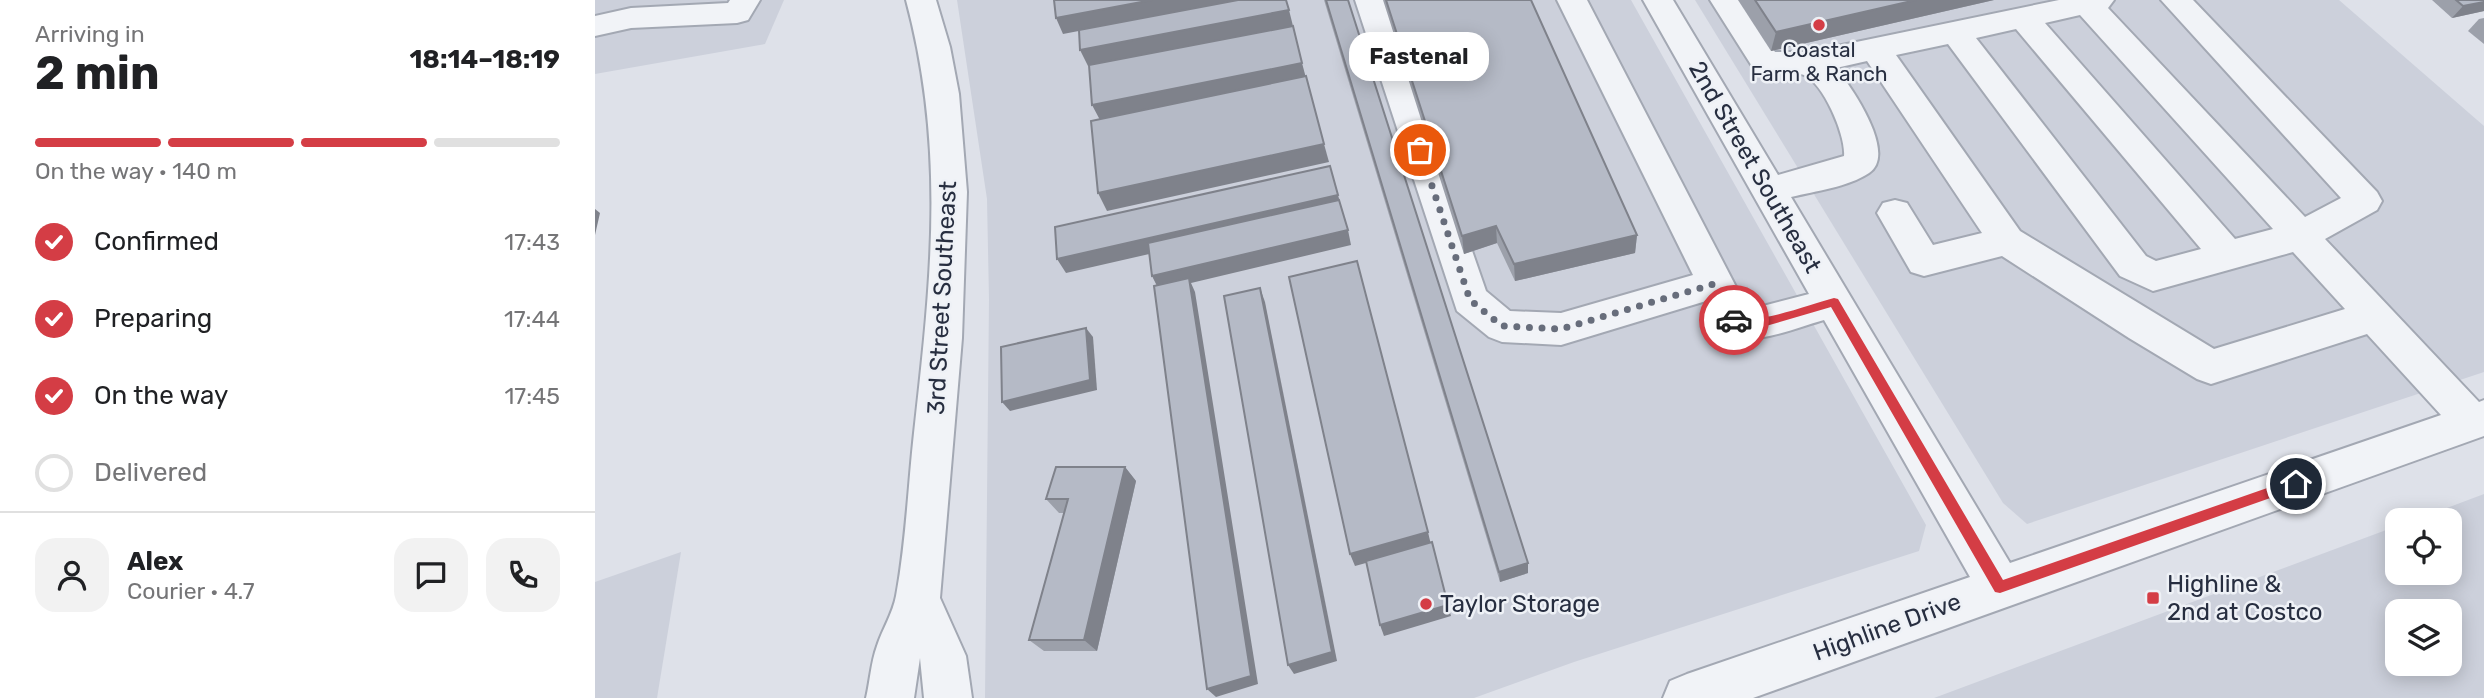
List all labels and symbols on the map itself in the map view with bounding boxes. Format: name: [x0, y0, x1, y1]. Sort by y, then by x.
marker: Coastal Farm & Ranch: [1811, 17, 1827, 33]
callout: Fastenal: [1350, 31, 1490, 80]
place label: Coastal Farm & Ranch: [1750, 37, 1888, 86]
street label: 2nd Street Southeast: [1683, 56, 1827, 278]
pin: [1390, 120, 1450, 180]
street label: 3rd Street Southeast: [922, 180, 962, 416]
courier: [1699, 285, 1769, 355]
pin: [2266, 454, 2326, 514]
place label: Highline & 2nd at Costco: [2167, 570, 2323, 626]
street label: Highline Drive: [1809, 587, 1965, 667]
place label: Taylor Storage: [1440, 590, 1600, 618]
marker: Highline & 2nd at Costco: [2145, 590, 2161, 606]
marker: Taylor Storage: [1418, 596, 1434, 612]

